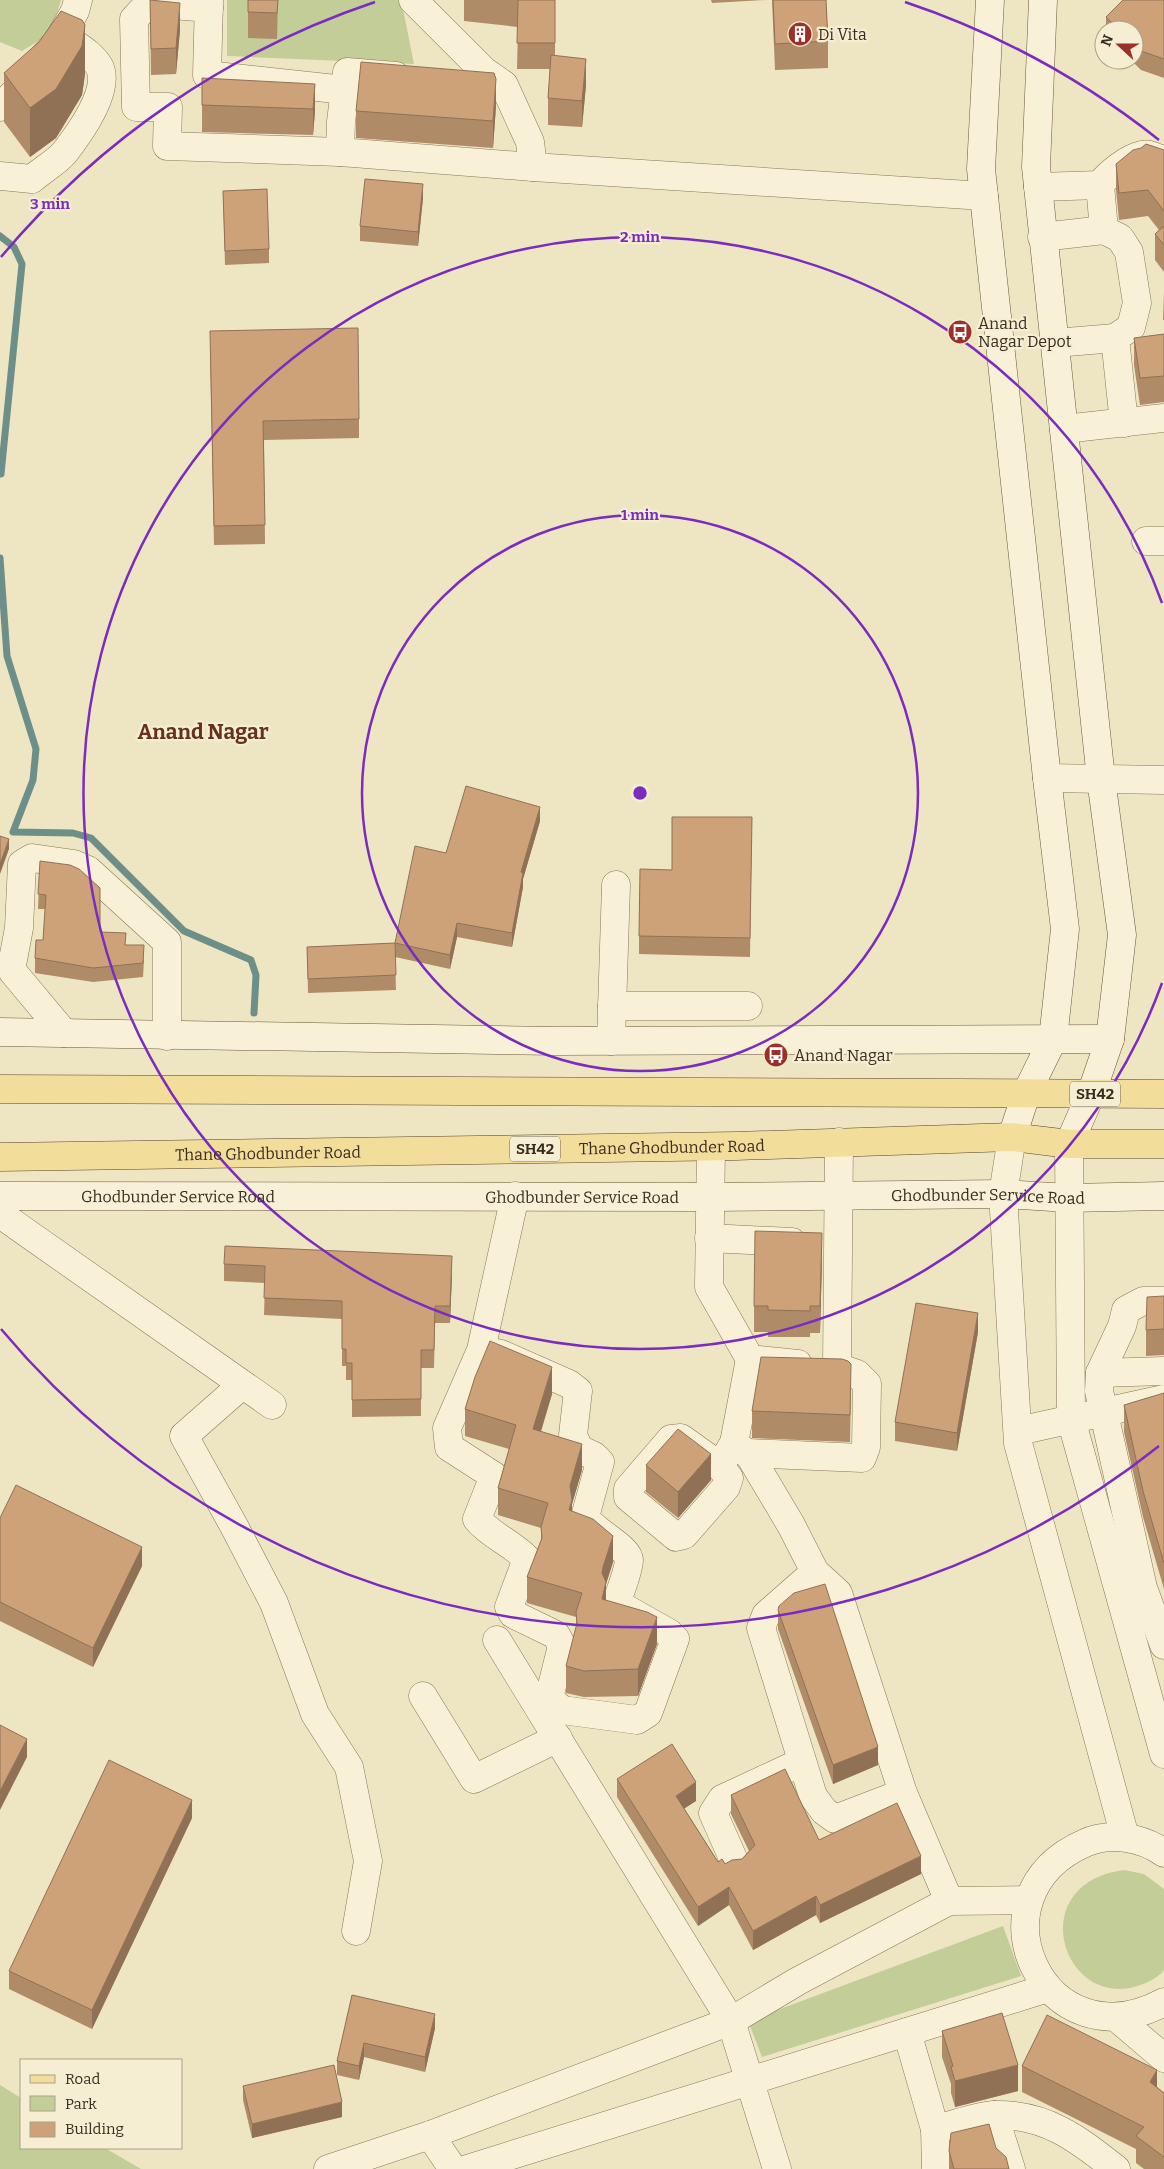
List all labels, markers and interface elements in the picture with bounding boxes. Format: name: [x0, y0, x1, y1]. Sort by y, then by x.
north arrow: [1094, 20, 1144, 70]
building icon: Di Vita: [787, 21, 813, 47]
place label: Di Vita: [818, 25, 867, 44]
text: N: [1097, 32, 1117, 49]
text: 3 min: [30, 195, 70, 213]
text: 2 min: [620, 228, 660, 246]
place label: Anand Nagar Depot: [978, 314, 1072, 351]
bus stop icon: Anand Nagar Depot: [947, 319, 973, 345]
text: 1 min: [621, 506, 659, 524]
district label: Anand Nagar: [137, 719, 269, 745]
centre of rings: [631, 784, 649, 802]
bus stop icon: Anand Nagar: [763, 1042, 789, 1068]
place label: Anand Nagar: [794, 1046, 892, 1065]
road number: SH42: [1070, 1082, 1120, 1106]
road number: SH42: [510, 1136, 560, 1162]
street label: Thane Ghodbunder Road: [579, 1136, 766, 1158]
street label: Thane Ghodbunder Road: [175, 1142, 362, 1164]
street label: Ghodbunder Service Road: [891, 1184, 1086, 1208]
street label: Ghodbunder Service Road: [81, 1187, 276, 1206]
street label: Ghodbunder Service Road: [485, 1187, 680, 1206]
legend: [20, 2059, 182, 2149]
text: Road: [65, 2070, 100, 2088]
text: Park: [65, 2095, 97, 2113]
text: Building: [65, 2120, 124, 2138]

